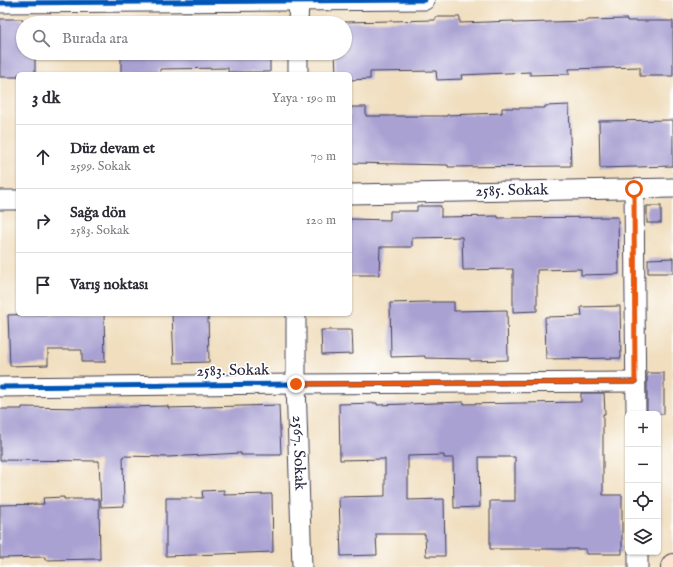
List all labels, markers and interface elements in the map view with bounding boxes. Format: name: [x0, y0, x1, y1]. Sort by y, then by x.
search box: [16, 16, 352, 60]
icon: search: [30, 27, 52, 49]
text: Burada ara: [62, 29, 128, 48]
text: 3 dk: [32, 88, 60, 109]
text: Yaya · 190 m: [272, 90, 336, 107]
text: Düz devam et: [70, 139, 155, 158]
icon: ahead: [32, 146, 54, 168]
text: 70 m: [311, 148, 336, 165]
text: 2599. Sokak: [70, 158, 131, 175]
street label: 2585. Sokak: [475, 180, 549, 202]
route start: [625, 180, 643, 198]
text: Sağa dön: [70, 203, 126, 222]
icon: right: [32, 210, 54, 232]
text: 120 m: [306, 212, 336, 229]
text: 2583. Sokak: [70, 222, 130, 239]
icon: arrive: [32, 274, 54, 296]
text: Varış noktası: [70, 275, 148, 294]
street label: 2583. Sokak: [196, 360, 270, 382]
route end: [287, 375, 305, 393]
map controls: [625, 411, 661, 555]
button: +: [625, 411, 661, 447]
street label: 2567. Sokak: [287, 415, 310, 491]
button: −: [625, 447, 661, 483]
button: locate: [625, 483, 661, 519]
button: layers: [625, 519, 661, 555]

